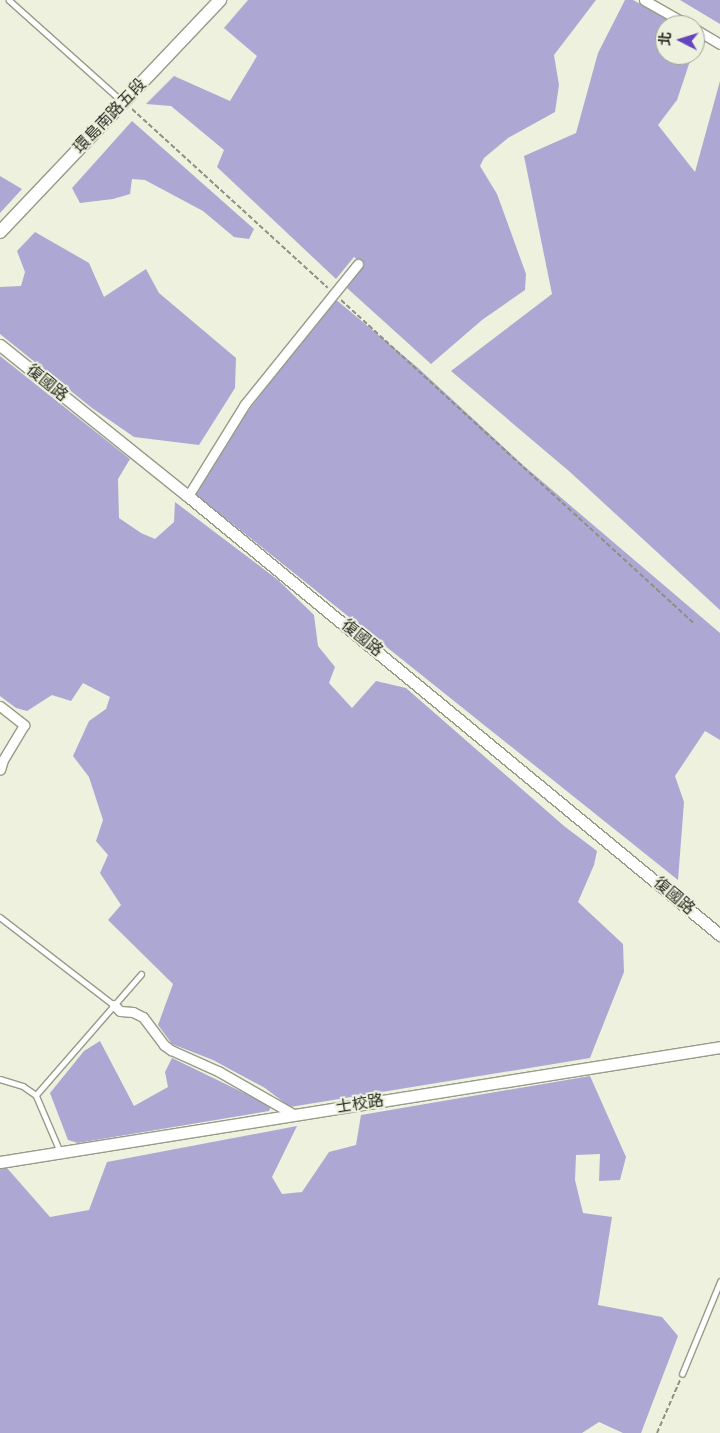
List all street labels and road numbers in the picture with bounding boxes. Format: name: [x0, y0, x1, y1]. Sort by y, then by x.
street label: 環島南路五段: [70, 75, 150, 157]
street label: 復國路: [22, 360, 72, 406]
street label: 復國路: [337, 615, 387, 661]
street label: 復國路: [649, 873, 699, 919]
street label: 士校路: [335, 1091, 385, 1117]

